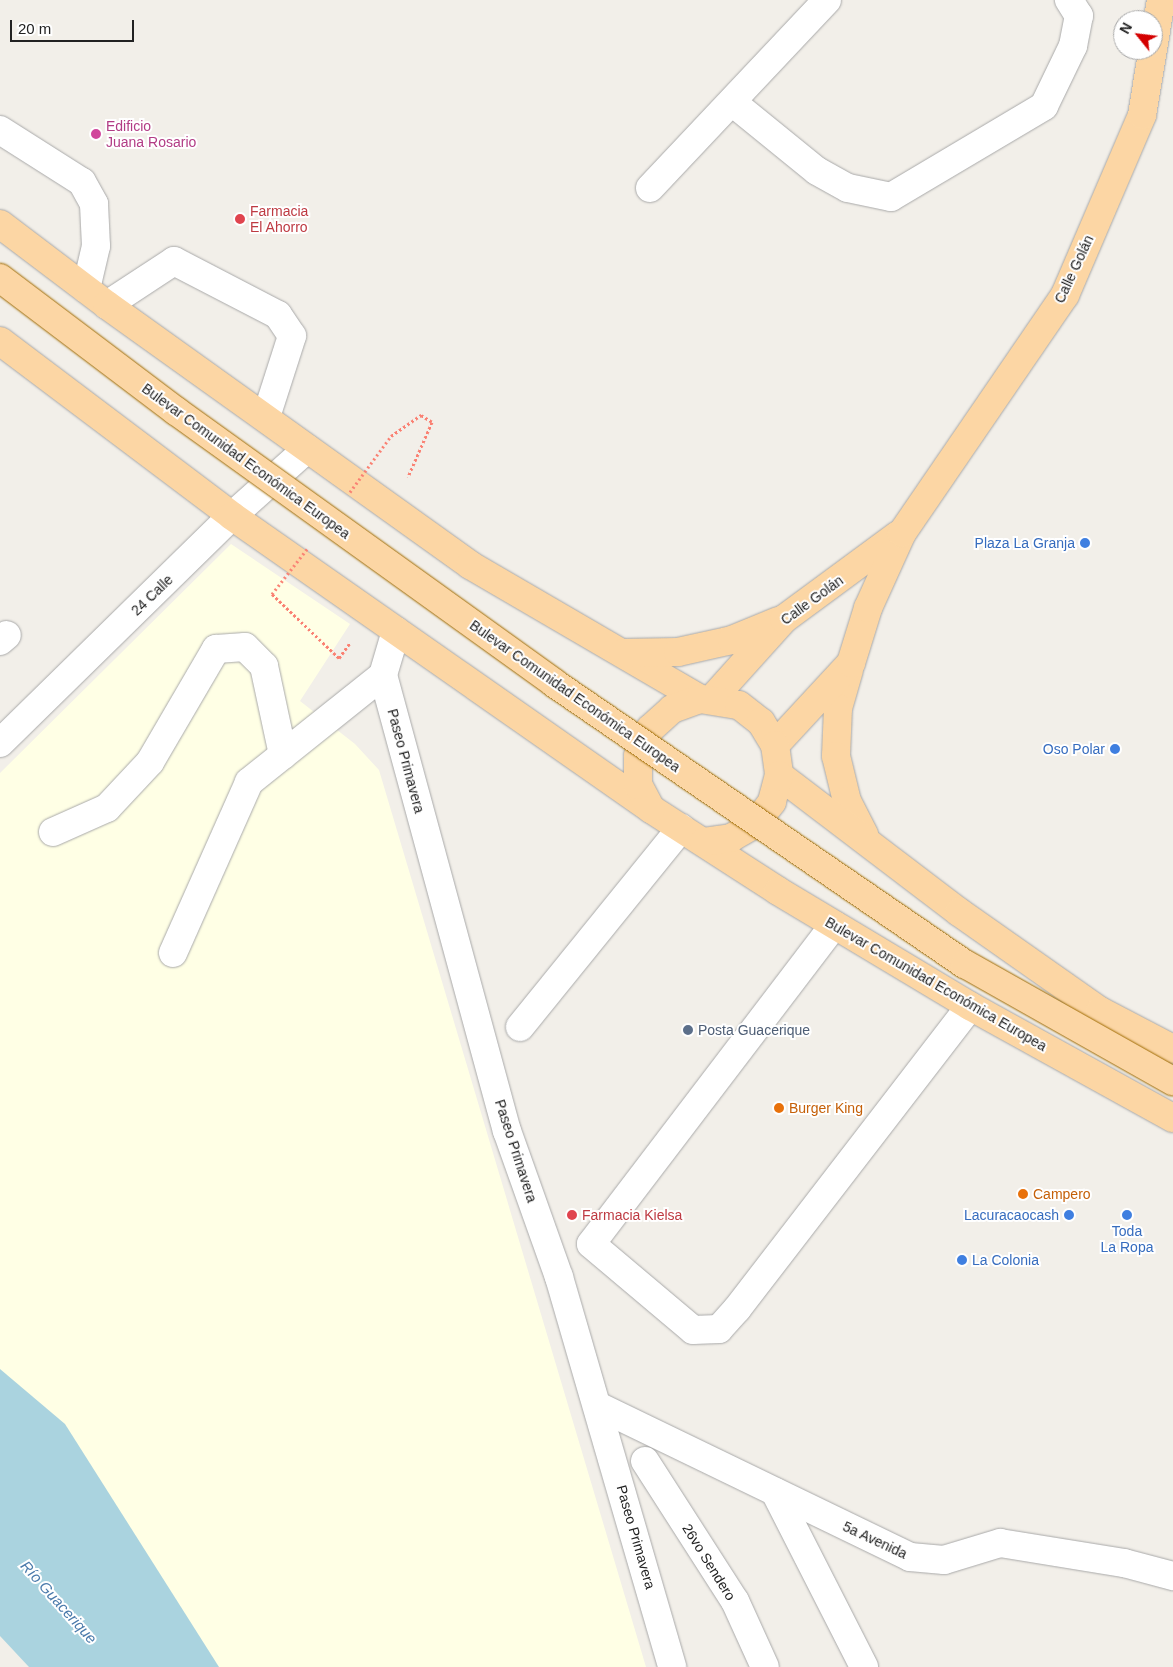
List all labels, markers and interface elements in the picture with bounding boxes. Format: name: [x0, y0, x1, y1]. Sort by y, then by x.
scale bar: [12, 10, 136, 42]
north arrow: [1113, 10, 1163, 60]
text: 20 m: [18, 20, 51, 37]
text: N: [1116, 20, 1135, 37]
place label: Edificio Juana Rosario: [106, 118, 196, 150]
marker: Edificio Juana Rosario: [90, 128, 102, 140]
place label: Farmacia El Ahorro: [250, 203, 308, 236]
marker: Farmacia El Ahorro: [234, 213, 246, 225]
street label: Calle Golán: [1051, 232, 1097, 306]
street label: Bulevar Comunidad Económica Europea: [139, 380, 353, 542]
place label: Plaza La Granja: [975, 535, 1075, 551]
marker: Plaza La Granja: [1079, 537, 1091, 549]
street label: 24 Calle: [128, 571, 176, 619]
street label: Calle Golán: [777, 572, 847, 628]
street label: Bulevar Comunidad Económica Europea: [467, 617, 683, 775]
street label: Paseo Primavera: [384, 707, 428, 815]
place label: Oso Polar: [1043, 741, 1105, 757]
marker: Oso Polar: [1109, 743, 1121, 755]
street label: Bulevar Comunidad Económica Europea: [822, 913, 1050, 1055]
place label: Posta Guacerique: [698, 1022, 810, 1038]
marker: Posta Guacerique: [682, 1024, 694, 1036]
street label: Paseo Primavera: [491, 1097, 541, 1205]
place label: Burger King: [789, 1100, 863, 1116]
marker: Burger King: [773, 1102, 785, 1114]
place label: Campero: [1033, 1186, 1091, 1202]
marker: Campero: [1017, 1188, 1029, 1200]
place label: Farmacia Kielsa: [582, 1207, 682, 1223]
place label: Lacuracaocash: [964, 1207, 1059, 1223]
marker: Farmacia Kielsa: [566, 1209, 578, 1221]
marker: Lacuracaocash: [1063, 1209, 1075, 1221]
marker: Toda La Ropa: [1121, 1209, 1133, 1221]
place label: Toda La Ropa: [1101, 1223, 1153, 1256]
place label: La Colonia: [972, 1252, 1039, 1268]
marker: La Colonia: [956, 1254, 968, 1266]
street label: Paseo Primavera: [613, 1483, 659, 1591]
street label: 5a Avenida: [840, 1518, 910, 1562]
street label: 26vo Sendero: [679, 1521, 739, 1603]
water label: Río Guacerique: [17, 1557, 101, 1647]

